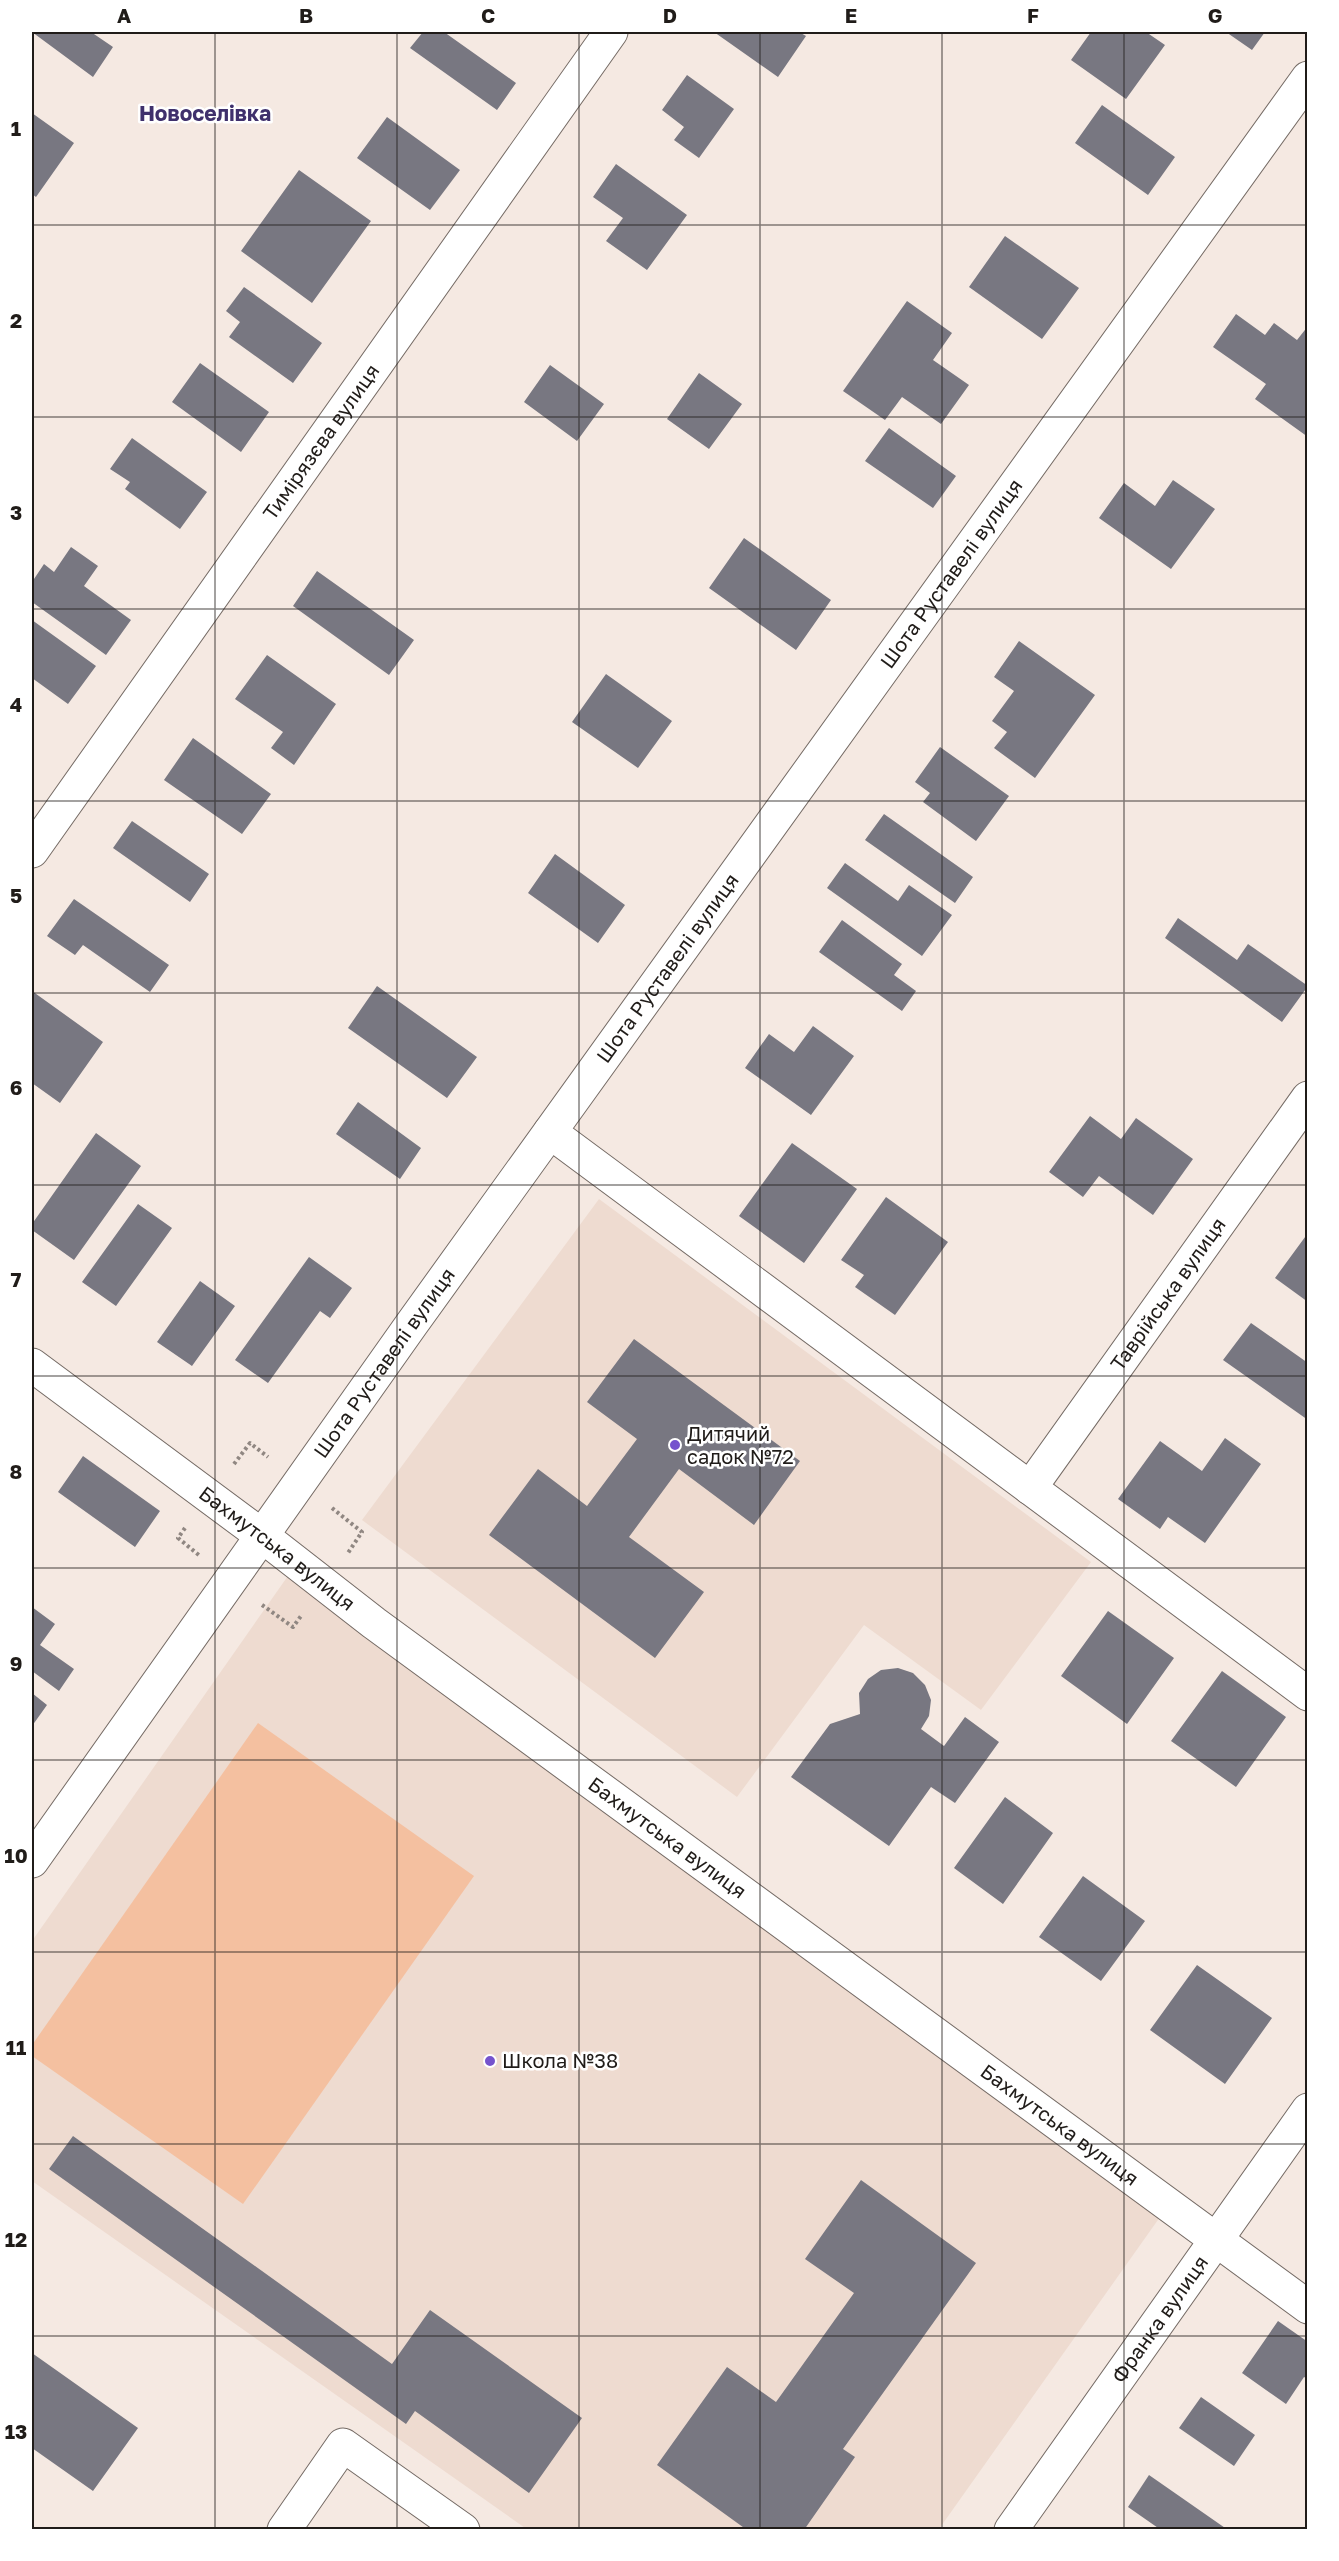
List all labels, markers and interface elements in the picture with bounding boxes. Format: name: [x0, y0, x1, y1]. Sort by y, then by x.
text: A: [117, 3, 131, 27]
text: B: [299, 3, 313, 27]
text: C: [481, 3, 495, 27]
text: D: [663, 3, 677, 27]
text: E: [845, 3, 857, 27]
text: F: [1027, 3, 1039, 27]
text: G: [1208, 3, 1222, 27]
district label: Новоселівка: [139, 100, 271, 126]
text: 1: [11, 116, 21, 140]
text: 2: [10, 308, 22, 332]
street label: Тимірязєва вулиця: [257, 359, 384, 524]
street label: Шота Руставелі вулиця: [875, 474, 1027, 672]
text: 3: [10, 500, 22, 524]
text: 4: [10, 692, 22, 716]
street label: Шота Руставелі вулиця: [591, 868, 743, 1067]
text: 5: [10, 883, 22, 907]
text: 6: [10, 1075, 22, 1099]
street label: Таврійська вулиця: [1105, 1213, 1230, 1375]
street label: Шота Руставелі вулиця: [308, 1263, 459, 1462]
text: 7: [11, 1267, 22, 1291]
place label: Дитячий садок №72: [687, 1421, 794, 1468]
marker: Дитячий садок №72: [668, 1438, 682, 1452]
text: 8: [10, 1459, 22, 1483]
street label: Бахмутська вулиця: [195, 1480, 360, 1615]
text: 9: [10, 1651, 22, 1675]
street label: Бахмутська вулиця: [584, 1771, 752, 1903]
text: 10: [4, 1843, 28, 1867]
text: 11: [6, 2035, 26, 2059]
place label: Школа №38: [502, 2048, 618, 2072]
marker: Школа №38: [483, 2054, 497, 2068]
street label: Бахмутська вулиця: [976, 2058, 1144, 2190]
text: 12: [5, 2227, 27, 2251]
street label: Франка вулиця: [1106, 2250, 1212, 2387]
text: 13: [5, 2419, 27, 2443]

